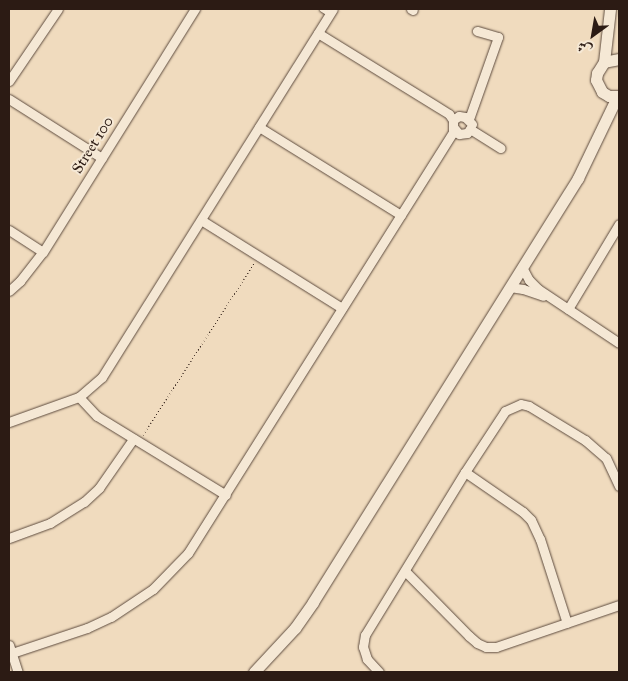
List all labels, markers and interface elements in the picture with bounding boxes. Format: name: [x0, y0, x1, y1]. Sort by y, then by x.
north arrow: [568, 10, 618, 60]
text: ش: [574, 37, 595, 59]
street label: Street 100: [68, 113, 118, 177]

